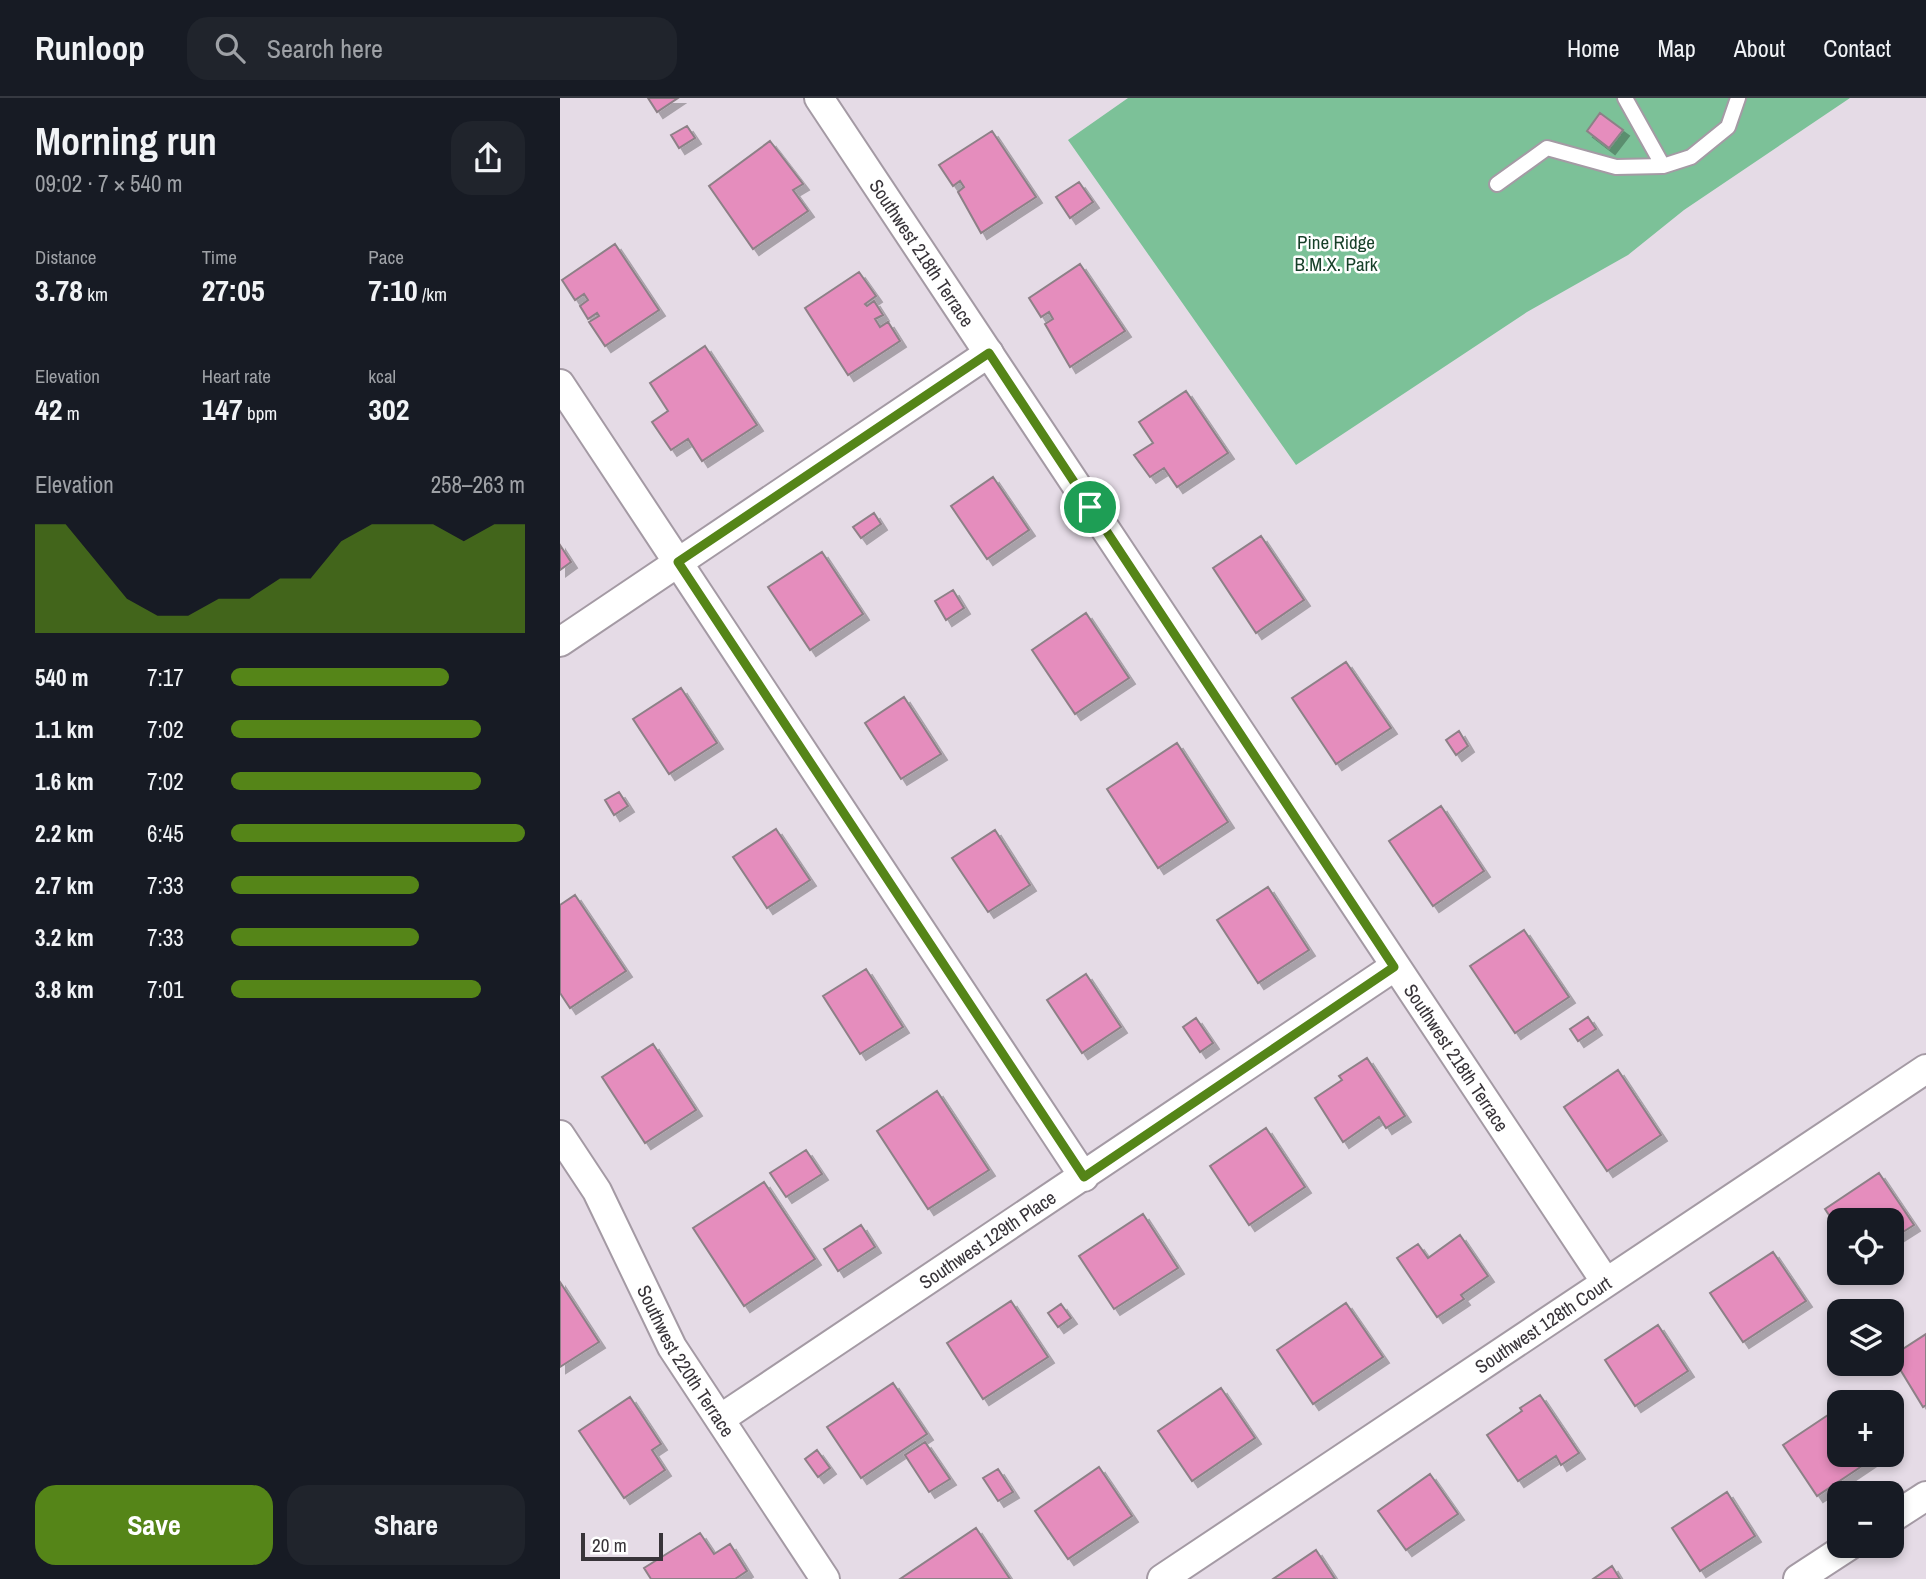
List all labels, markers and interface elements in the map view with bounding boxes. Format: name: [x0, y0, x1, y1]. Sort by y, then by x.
search box: [187, 17, 677, 80]
text: Runloop: [35, 26, 145, 70]
icon: search: [211, 29, 249, 67]
text: Search here: [267, 31, 383, 66]
text: Home: [1567, 32, 1619, 64]
text: Map: [1657, 32, 1696, 64]
text: About: [1734, 32, 1785, 64]
text: Contact: [1823, 32, 1891, 64]
text: Morning run: [35, 116, 217, 167]
button: share: [451, 121, 525, 195]
text: 09:02 · 7 × 540 m: [35, 168, 182, 199]
street label: Southwest 218th Terrace: [863, 174, 980, 332]
park label: Pine Ridge B.M.X. Park: [1294, 229, 1378, 277]
text: Distance: [35, 244, 96, 270]
text: Time: [202, 244, 237, 270]
text: Pace: [368, 244, 404, 270]
text: 3.78: [35, 270, 83, 310]
text: 27:05: [202, 270, 265, 310]
text: 7:10: [368, 270, 418, 310]
text: km: [83, 281, 108, 307]
text: /km: [418, 281, 447, 307]
text: Elevation: [35, 363, 100, 389]
text: Heart rate: [202, 363, 271, 389]
text: kcal: [368, 363, 396, 389]
text: 42: [35, 389, 62, 429]
text: 147: [202, 389, 243, 429]
text: 302: [368, 389, 409, 429]
text: m: [62, 400, 80, 426]
text: bpm: [243, 400, 277, 426]
text: Elevation: [35, 469, 114, 500]
text: 258–263 m: [431, 469, 525, 500]
pin: [1060, 477, 1120, 537]
icon: arrive: [1071, 488, 1109, 526]
text: 540 m: [35, 662, 88, 693]
text: 7:17: [147, 662, 184, 693]
text: 1.1 km: [35, 714, 94, 745]
text: 7:02: [147, 714, 184, 745]
text: 1.6 km: [35, 766, 94, 797]
text: 7:02: [147, 766, 184, 797]
text: 2.2 km: [35, 818, 94, 849]
text: 6:45: [147, 818, 184, 849]
text: 2.7 km: [35, 870, 94, 901]
text: 7:33: [147, 870, 184, 901]
text: 3.2 km: [35, 922, 94, 953]
text: 7:33: [147, 922, 184, 953]
text: 3.8 km: [35, 974, 94, 1005]
text: 7:01: [147, 974, 184, 1005]
street label: Southwest 218th Terrace: [1398, 979, 1515, 1136]
street label: Southwest 129th Place: [914, 1184, 1061, 1295]
map controls: [1827, 1208, 1904, 1558]
button: locate: [1827, 1208, 1904, 1285]
street label: Southwest 128th Court: [1470, 1269, 1617, 1380]
street label: Southwest 220th Terrace: [631, 1281, 741, 1442]
button: layers: [1827, 1299, 1904, 1376]
button: +: [1827, 1390, 1904, 1467]
button: −: [1827, 1481, 1904, 1558]
button: Save: [35, 1485, 273, 1565]
button: Share: [287, 1485, 525, 1565]
scale bar: [581, 1530, 663, 1562]
text: 20 m: [592, 1532, 627, 1558]

